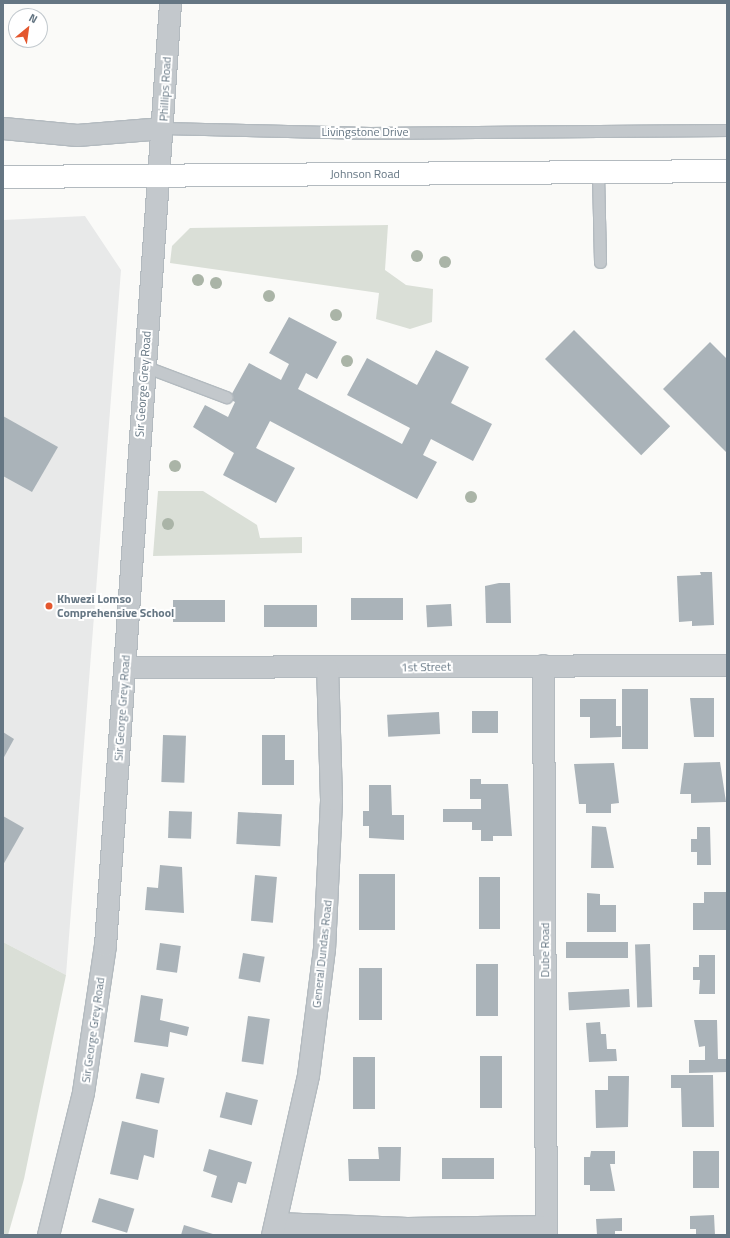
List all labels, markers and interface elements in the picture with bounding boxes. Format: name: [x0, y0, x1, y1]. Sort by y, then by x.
north arrow: [8, 8, 48, 48]
text: N: [26, 10, 41, 27]
street label: Phillips Road: [156, 56, 174, 122]
street label: Livingstone Drive: [322, 125, 408, 139]
street label: Johnson Road: [330, 167, 400, 181]
street label: Sir George Grey Road: [132, 330, 154, 438]
place label: Khwezi Lomso Comprehensive School: [57, 592, 174, 620]
marker: Khwezi Lomso Comprehensive School: [44, 601, 54, 611]
street label: Sir George Grey Road: [111, 654, 133, 762]
street label: 1st Street: [401, 659, 451, 675]
street label: General Dundas Road: [309, 899, 335, 1009]
street label: Dube Road: [538, 922, 552, 978]
street label: Sir George Grey Road: [78, 976, 108, 1084]

